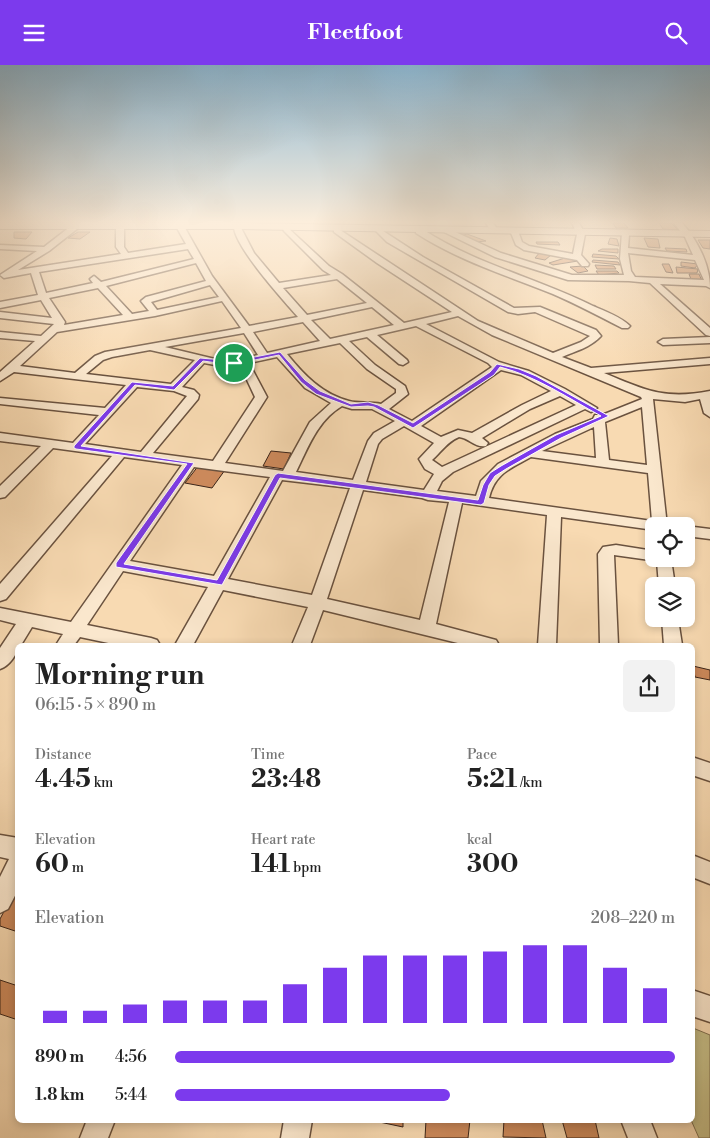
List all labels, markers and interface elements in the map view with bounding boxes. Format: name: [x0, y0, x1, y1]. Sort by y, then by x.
icon: menu: [20, 19, 48, 47]
text: Fleetfoot: [307, 19, 403, 46]
icon: search: [662, 19, 690, 47]
pin: [213, 342, 255, 384]
icon: arrive: [220, 349, 248, 377]
map controls: [645, 517, 695, 627]
button: locate: [645, 517, 695, 567]
button: layers: [645, 577, 695, 627]
text: Morning run: [35, 658, 204, 693]
button: share: [623, 660, 675, 712]
text: 06:15 · 5 × 890 m: [35, 695, 156, 715]
text: Distance: [35, 746, 92, 764]
text: Time: [251, 746, 285, 764]
text: Pace: [467, 746, 497, 764]
text: 4.45: [35, 764, 91, 795]
text: 23:48: [251, 764, 321, 795]
text: 5:21: [467, 764, 517, 795]
text: km: [91, 774, 113, 792]
text: /km: [517, 774, 542, 792]
text: Elevation: [35, 831, 96, 849]
text: Heart rate: [251, 831, 316, 849]
text: kcal: [467, 831, 492, 849]
text: 60: [35, 849, 69, 880]
text: 141: [251, 849, 290, 880]
text: 300: [467, 849, 518, 880]
text: m: [69, 859, 84, 877]
text: bpm: [290, 859, 322, 877]
text: Elevation: [35, 908, 104, 928]
text: 208–220 m: [591, 908, 675, 928]
text: 890 m: [35, 1047, 84, 1067]
text: 4:56: [115, 1047, 147, 1067]
text: 1.8 km: [35, 1085, 84, 1105]
text: 5:44: [115, 1085, 147, 1105]

